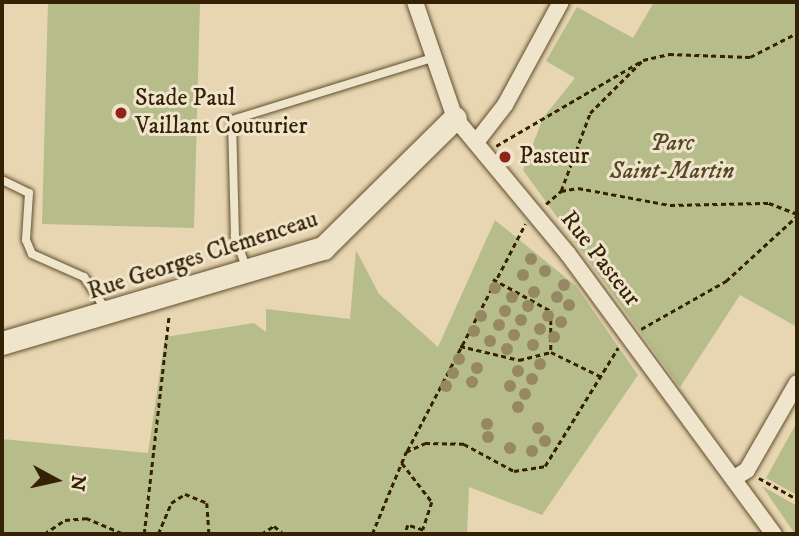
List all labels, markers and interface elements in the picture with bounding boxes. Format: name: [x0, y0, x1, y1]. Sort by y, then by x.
place label: Stade Paul Vaillant Couturier: [135, 85, 307, 141]
marker: Stade Paul Vaillant Couturier: [113, 105, 129, 121]
park label: Parc Saint-Martin: [610, 130, 734, 186]
place label: Pasteur: [519, 143, 589, 171]
marker: Pasteur: [497, 149, 513, 165]
street label: Rue Georges Clemenceau: [84, 205, 322, 307]
street label: Rue Pasteur: [554, 206, 646, 312]
north arrow: [21, 445, 91, 515]
text: N: [65, 474, 90, 492]

